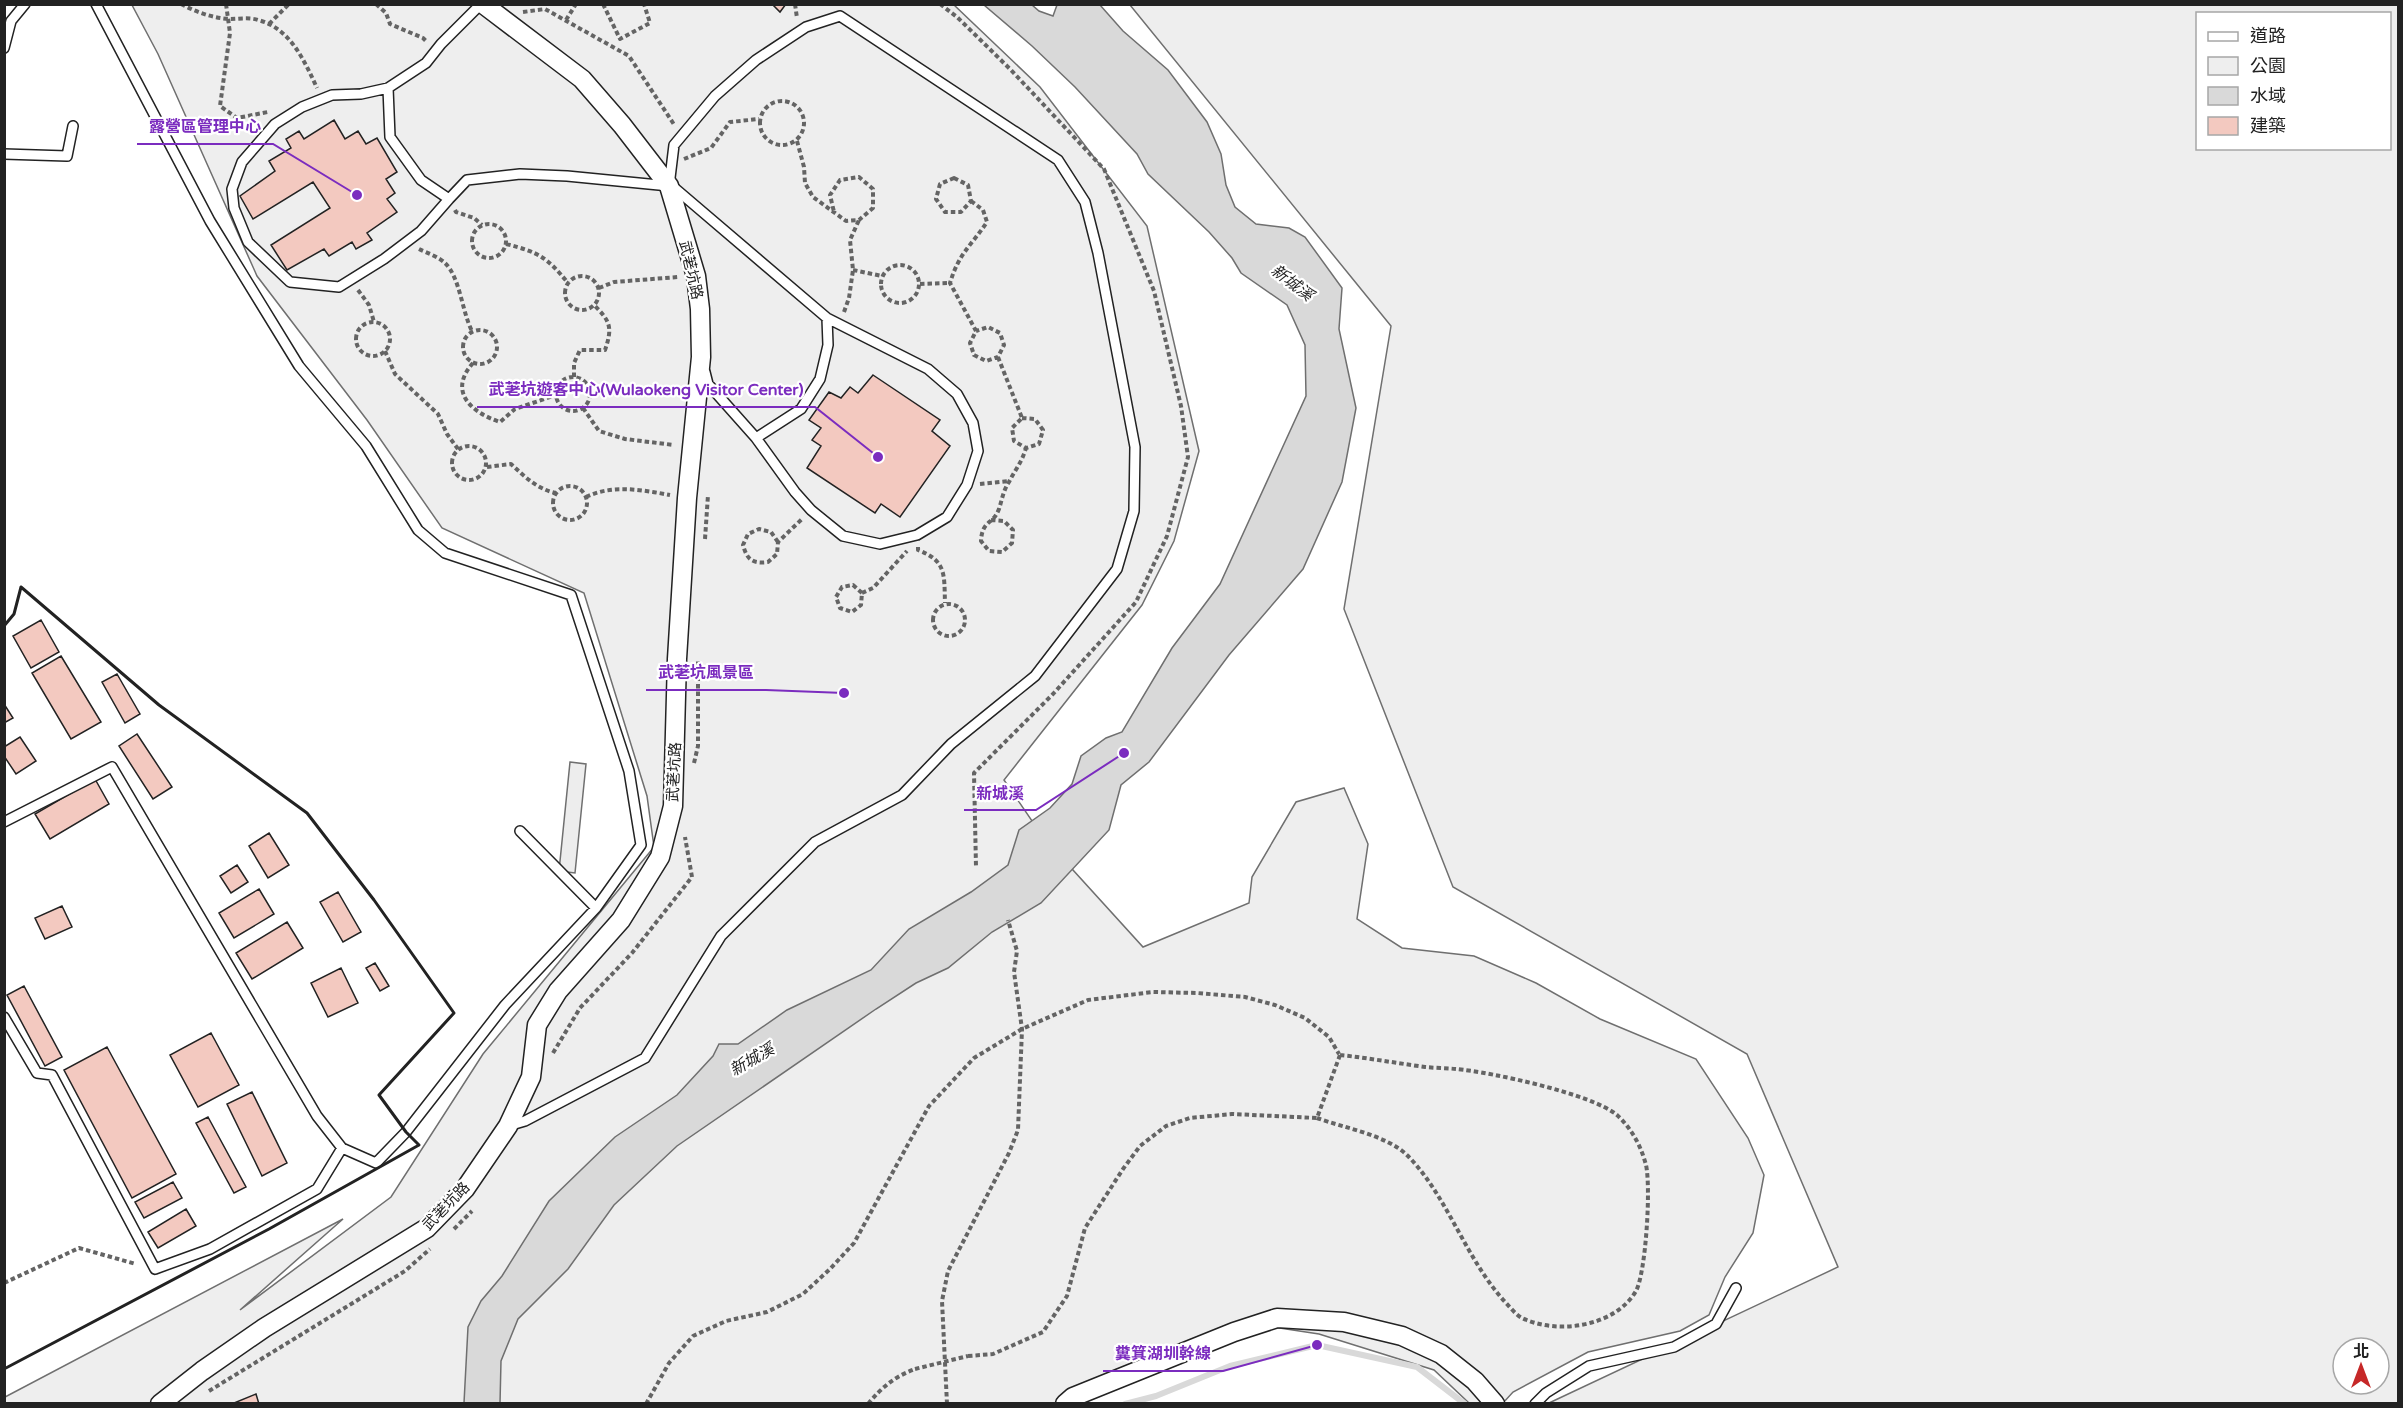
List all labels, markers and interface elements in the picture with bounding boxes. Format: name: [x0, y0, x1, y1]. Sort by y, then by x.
legend: [2196, 12, 2391, 150]
text: 道路: [2250, 25, 2286, 47]
text: 公園: [2250, 55, 2286, 77]
text: 水域: [2250, 85, 2286, 107]
callout: 露營區管理中心: [137, 110, 273, 144]
text: 建築: [2250, 115, 2286, 137]
text: 露營區管理中心: [149, 117, 261, 137]
street label: 武荖坑路: [675, 239, 707, 301]
water label: 新城溪: [1267, 260, 1319, 307]
callout: 武荖坑遊客中心(Wulaokeng Visitor Center): [477, 373, 815, 407]
text: 武荖坑遊客中心(Wulaokeng Visitor Center): [489, 380, 803, 400]
callout: 武荖坑風景區: [646, 656, 766, 690]
text: 武荖坑風景區: [658, 663, 754, 683]
street label: 武荖坑路: [663, 742, 685, 802]
callout: 新城溪: [964, 776, 1036, 810]
text: 新城溪: [976, 784, 1024, 804]
water label: 新城溪: [726, 1038, 780, 1081]
street label: 武荖坑路: [419, 1178, 473, 1234]
north arrow: [2331, 1336, 2391, 1396]
callout: 糞箕湖圳幹線: [1103, 1337, 1223, 1371]
text: 北: [2353, 1342, 2369, 1362]
text: 糞箕湖圳幹線: [1115, 1344, 1211, 1364]

